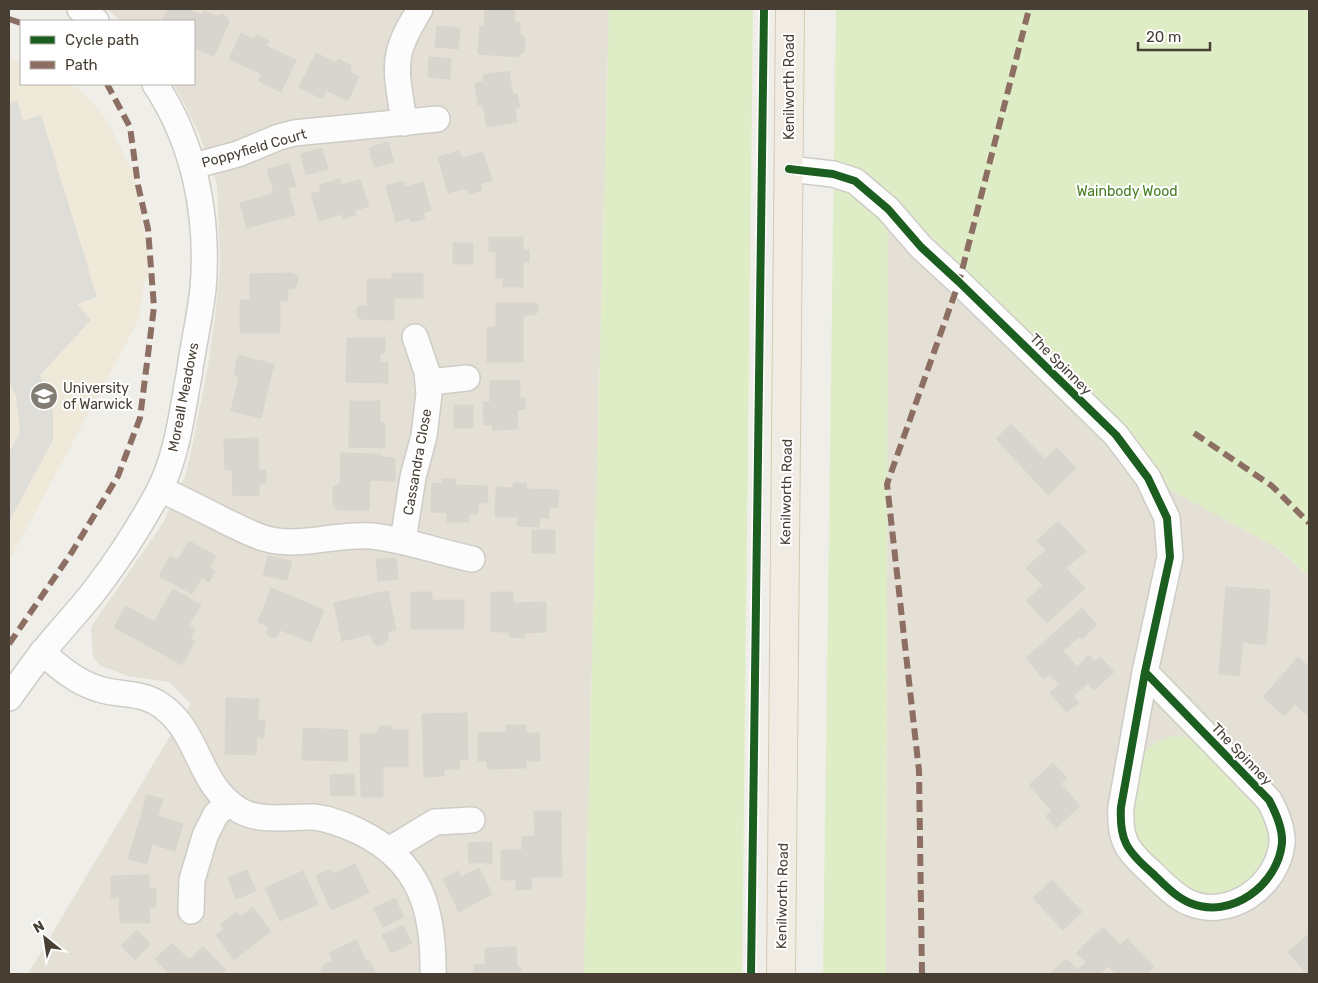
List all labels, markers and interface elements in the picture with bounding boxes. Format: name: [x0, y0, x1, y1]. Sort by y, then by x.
legend: [20, 20, 195, 85]
scale bar: [1138, 20, 1210, 52]
text: 20 m: [1146, 28, 1181, 46]
text: Cycle path: [65, 31, 139, 49]
street label: Kenilworth Road: [781, 34, 798, 140]
text: Path: [65, 56, 98, 74]
street label: Poppyfield Court: [200, 125, 309, 172]
park label: Wainbody Wood: [1076, 183, 1178, 200]
street label: The Spinney: [1026, 330, 1095, 399]
street label: Moreall Meadows: [165, 341, 202, 453]
place label: University of Warwick: [63, 380, 134, 413]
school or university icon: University of Warwick: [29, 381, 59, 411]
street label: Cassandra Close: [400, 407, 435, 517]
street label: Kenilworth Road: [777, 439, 796, 545]
street label: The Spinney: [1208, 720, 1276, 789]
street label: Kenilworth Road: [773, 843, 792, 949]
north arrow: [20, 913, 70, 963]
text: N: [30, 917, 47, 937]

